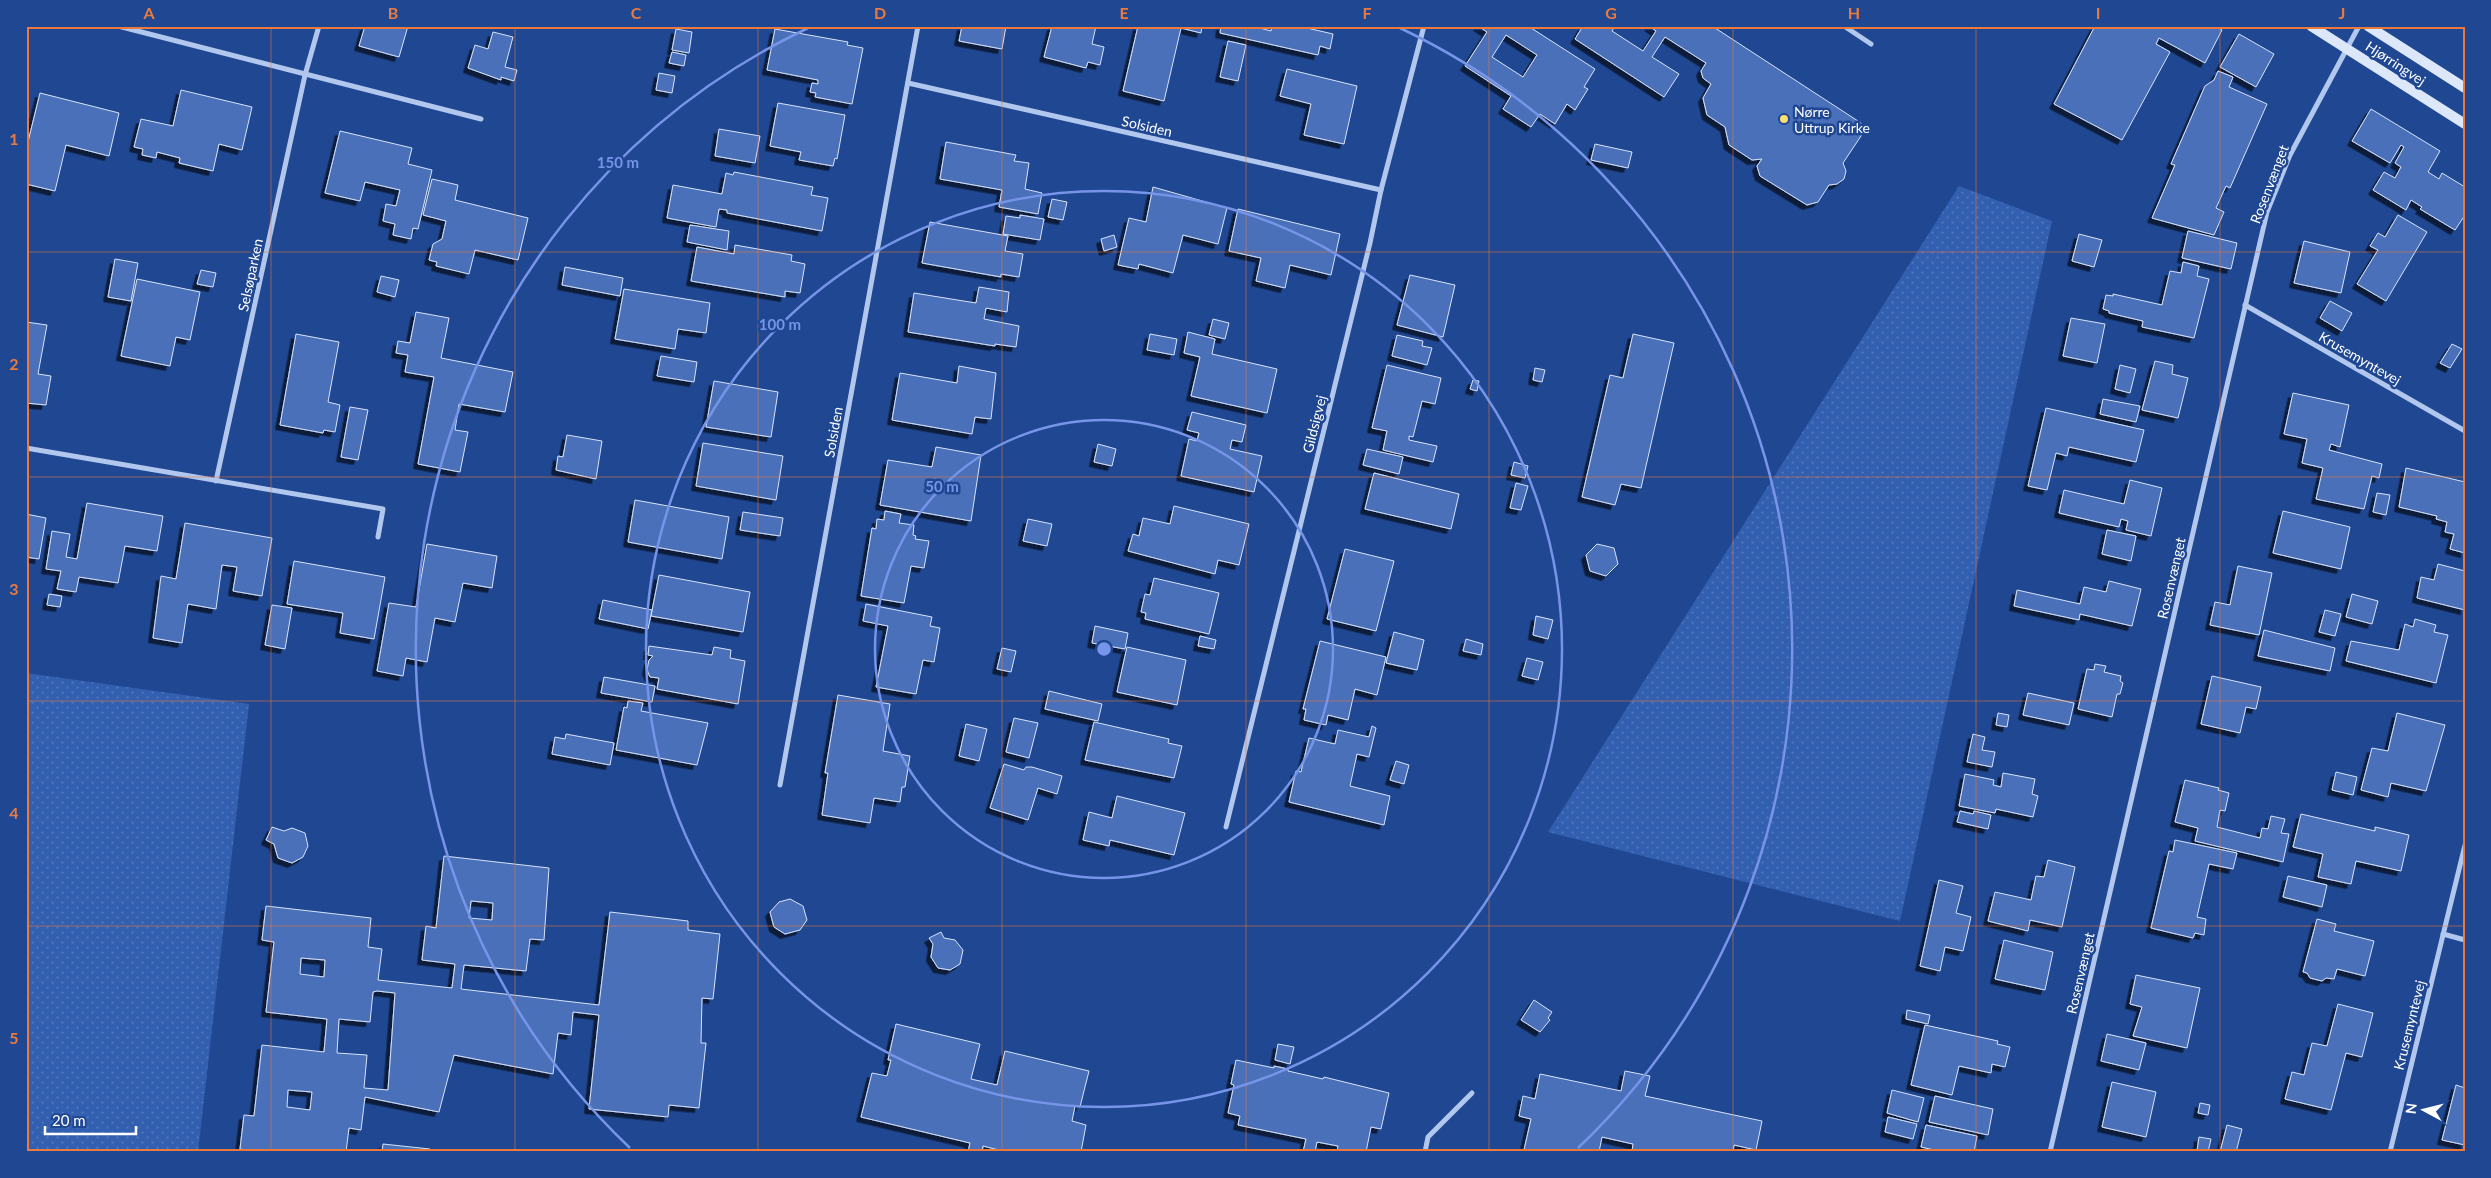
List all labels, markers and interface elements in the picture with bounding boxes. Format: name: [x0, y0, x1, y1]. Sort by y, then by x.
text: A: [142, 3, 155, 22]
text: B: [388, 3, 398, 22]
text: C: [631, 3, 642, 22]
text: D: [874, 3, 886, 22]
text: E: [1119, 3, 1129, 22]
text: F: [1362, 3, 1372, 22]
text: G: [1605, 3, 1617, 22]
text: H: [1848, 3, 1860, 22]
text: I: [2096, 3, 2100, 22]
text: J: [2339, 3, 2345, 22]
street label: Hjørringvej: [2363, 37, 2429, 89]
place label: Nørre Uttrup Kirke: [1794, 103, 1870, 136]
street label: Solsiden: [1120, 112, 1174, 140]
marker: Nørre Uttrup Kirke: [1778, 113, 1790, 125]
text: 1: [9, 129, 19, 148]
street label: Rosenvænget: [2246, 142, 2292, 226]
text: 150 m: [597, 153, 639, 171]
street label: Selsøparken: [234, 237, 266, 313]
text: 100 m: [759, 315, 801, 333]
street label: Krusemyntevej: [2316, 328, 2404, 388]
text: 2: [9, 354, 19, 373]
street label: Gildsigvej: [1299, 393, 1329, 455]
street label: Solsiden: [820, 405, 846, 459]
text: 50 m: [925, 477, 959, 495]
street label: Rosenvænget: [2153, 536, 2189, 620]
text: 3: [9, 579, 19, 598]
centre of rings: [1095, 640, 1113, 658]
text: 4: [9, 803, 19, 822]
street label: Rosenvænget: [2062, 931, 2098, 1015]
street label: Krusemyntevej: [2390, 978, 2428, 1072]
text: 5: [9, 1028, 19, 1047]
north arrow: [2398, 1086, 2448, 1136]
text: N: [2402, 1102, 2420, 1115]
scale bar: [45, 1103, 136, 1135]
text: 20 m: [52, 1111, 86, 1129]

